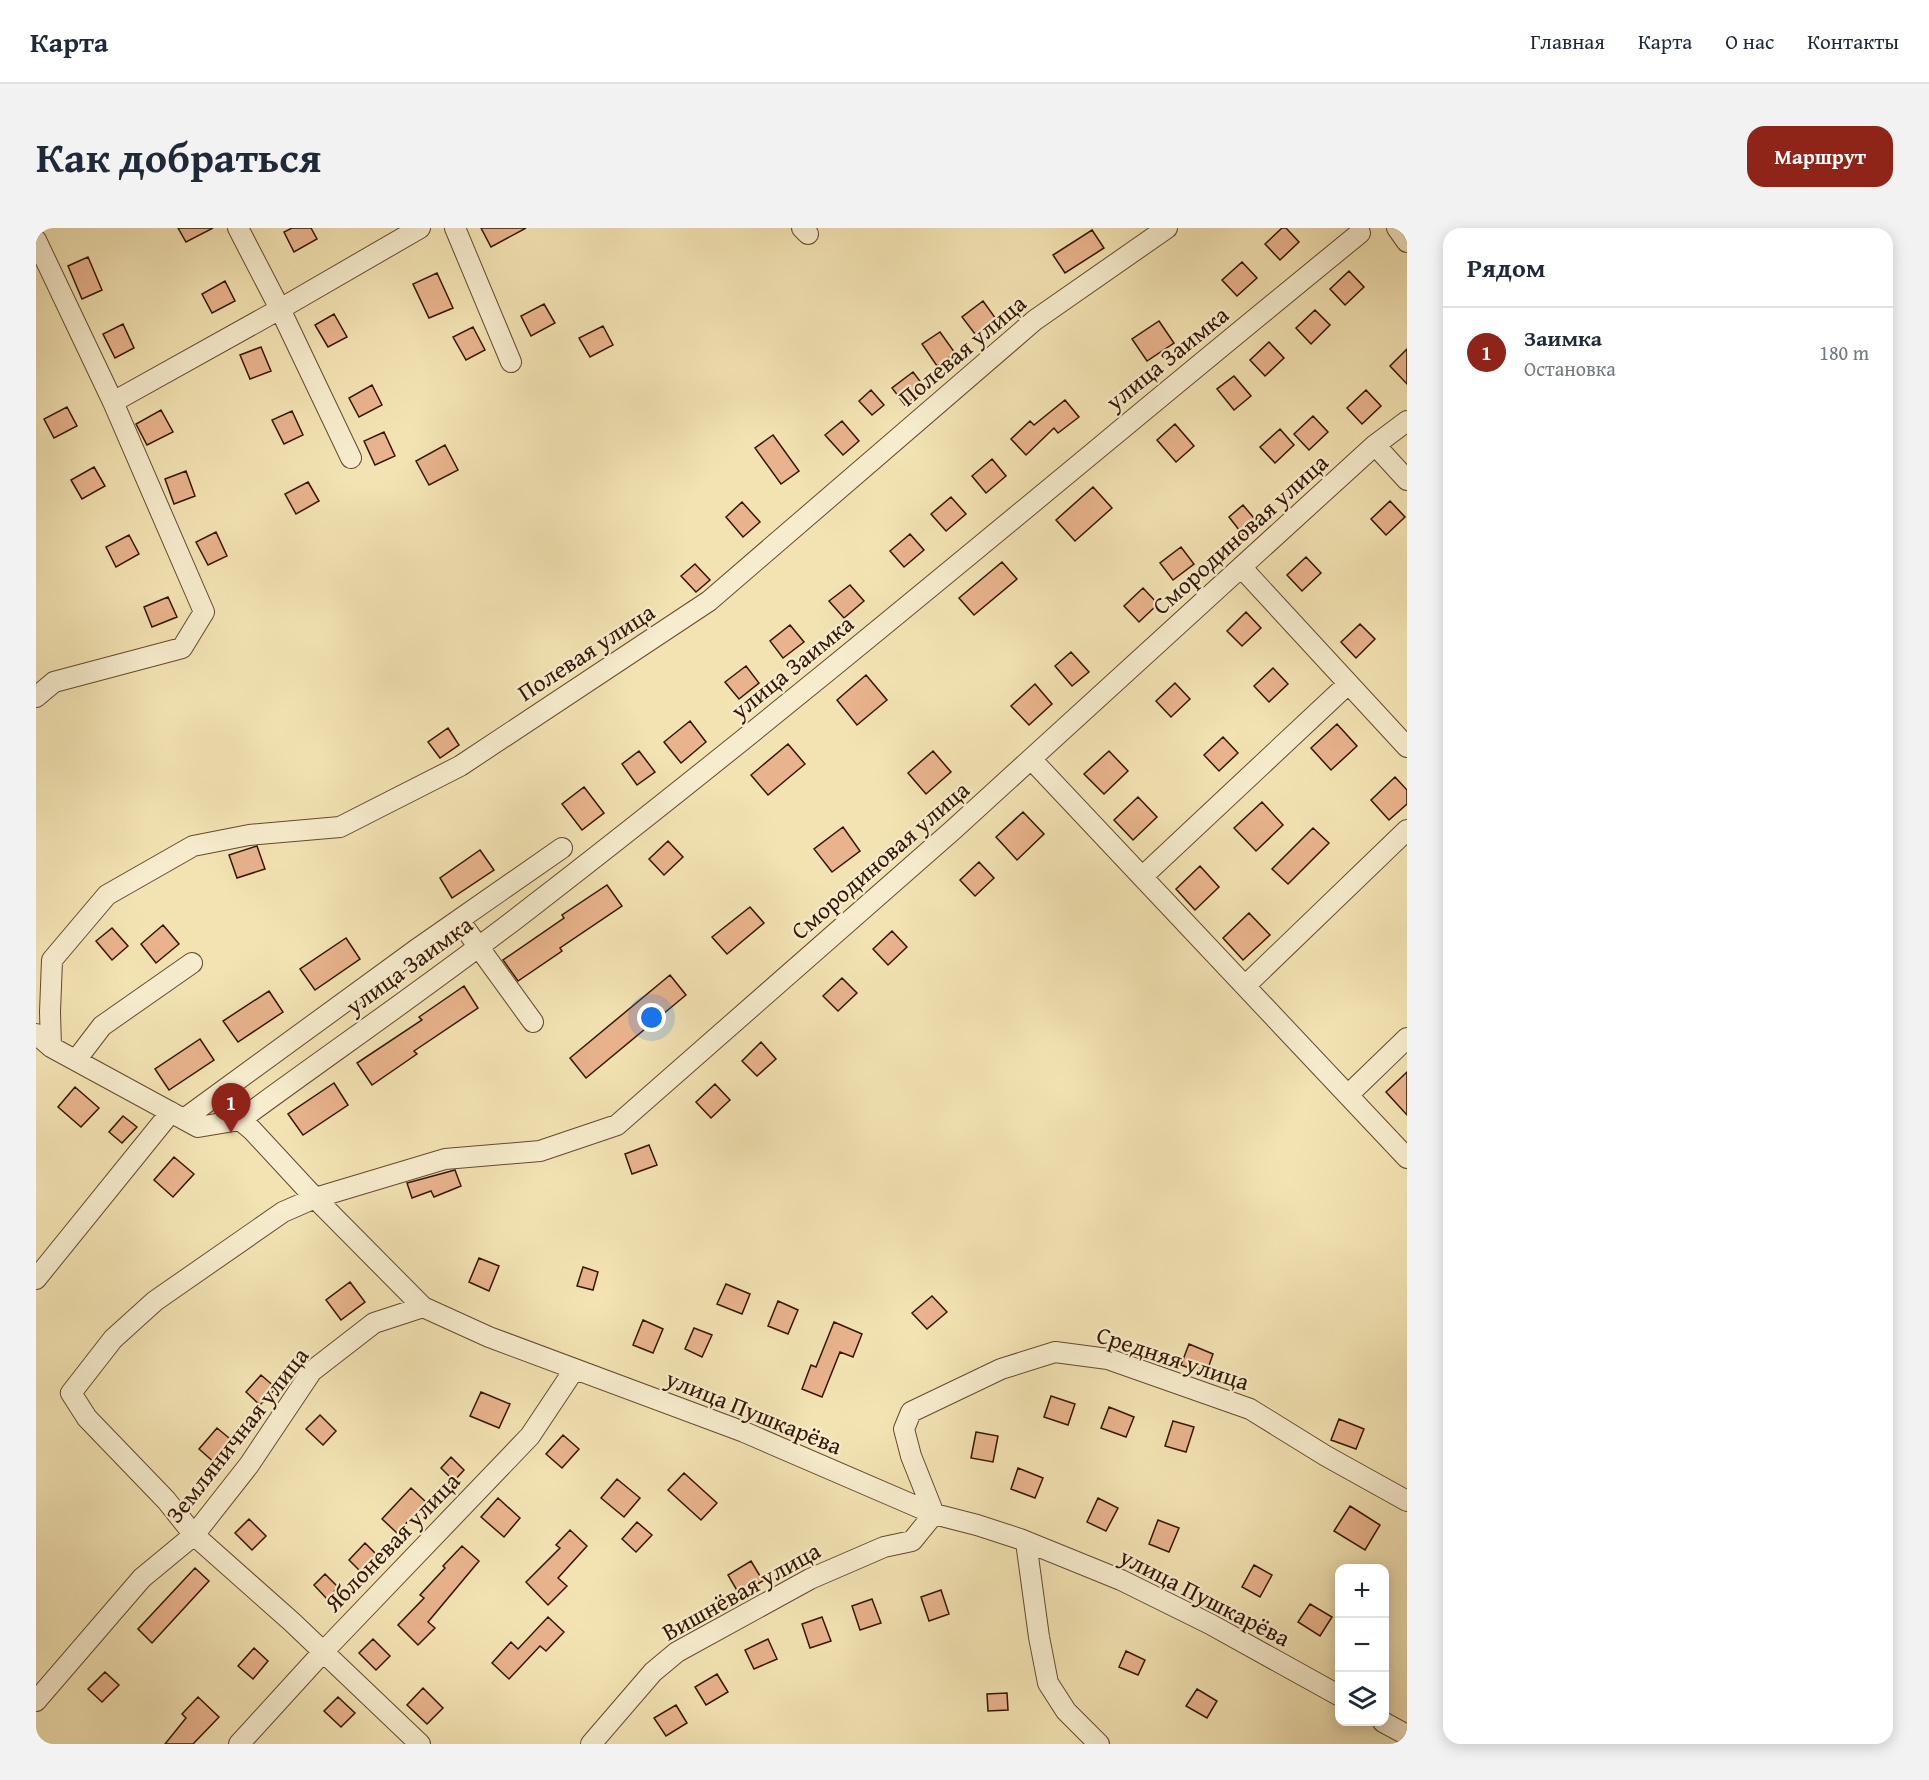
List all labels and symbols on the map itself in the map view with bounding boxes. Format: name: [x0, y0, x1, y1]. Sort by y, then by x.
street label: Полевая улица: [890, 286, 1034, 414]
street label: улица Заимка: [1097, 297, 1236, 419]
street label: Смородиновая улица: [1144, 445, 1336, 623]
street label: Полевая улица: [510, 594, 662, 710]
street label: улица Заимка: [722, 606, 861, 728]
street label: Смородиновая улица: [783, 772, 977, 947]
street label: улица Заимка: [338, 907, 480, 1024]
your location: [637, 1003, 666, 1032]
pin: 1: [212, 1084, 250, 1133]
street label: Средняя улица: [1092, 1317, 1254, 1399]
street label: Земляничная улица: [157, 1339, 317, 1530]
street label: улица Пушкарёва: [660, 1360, 848, 1464]
street label: Яблоневая улица: [315, 1464, 468, 1620]
street label: Вишнёвая улица: [655, 1533, 827, 1649]
street label: улица Пушкарёва: [1113, 1538, 1297, 1655]

